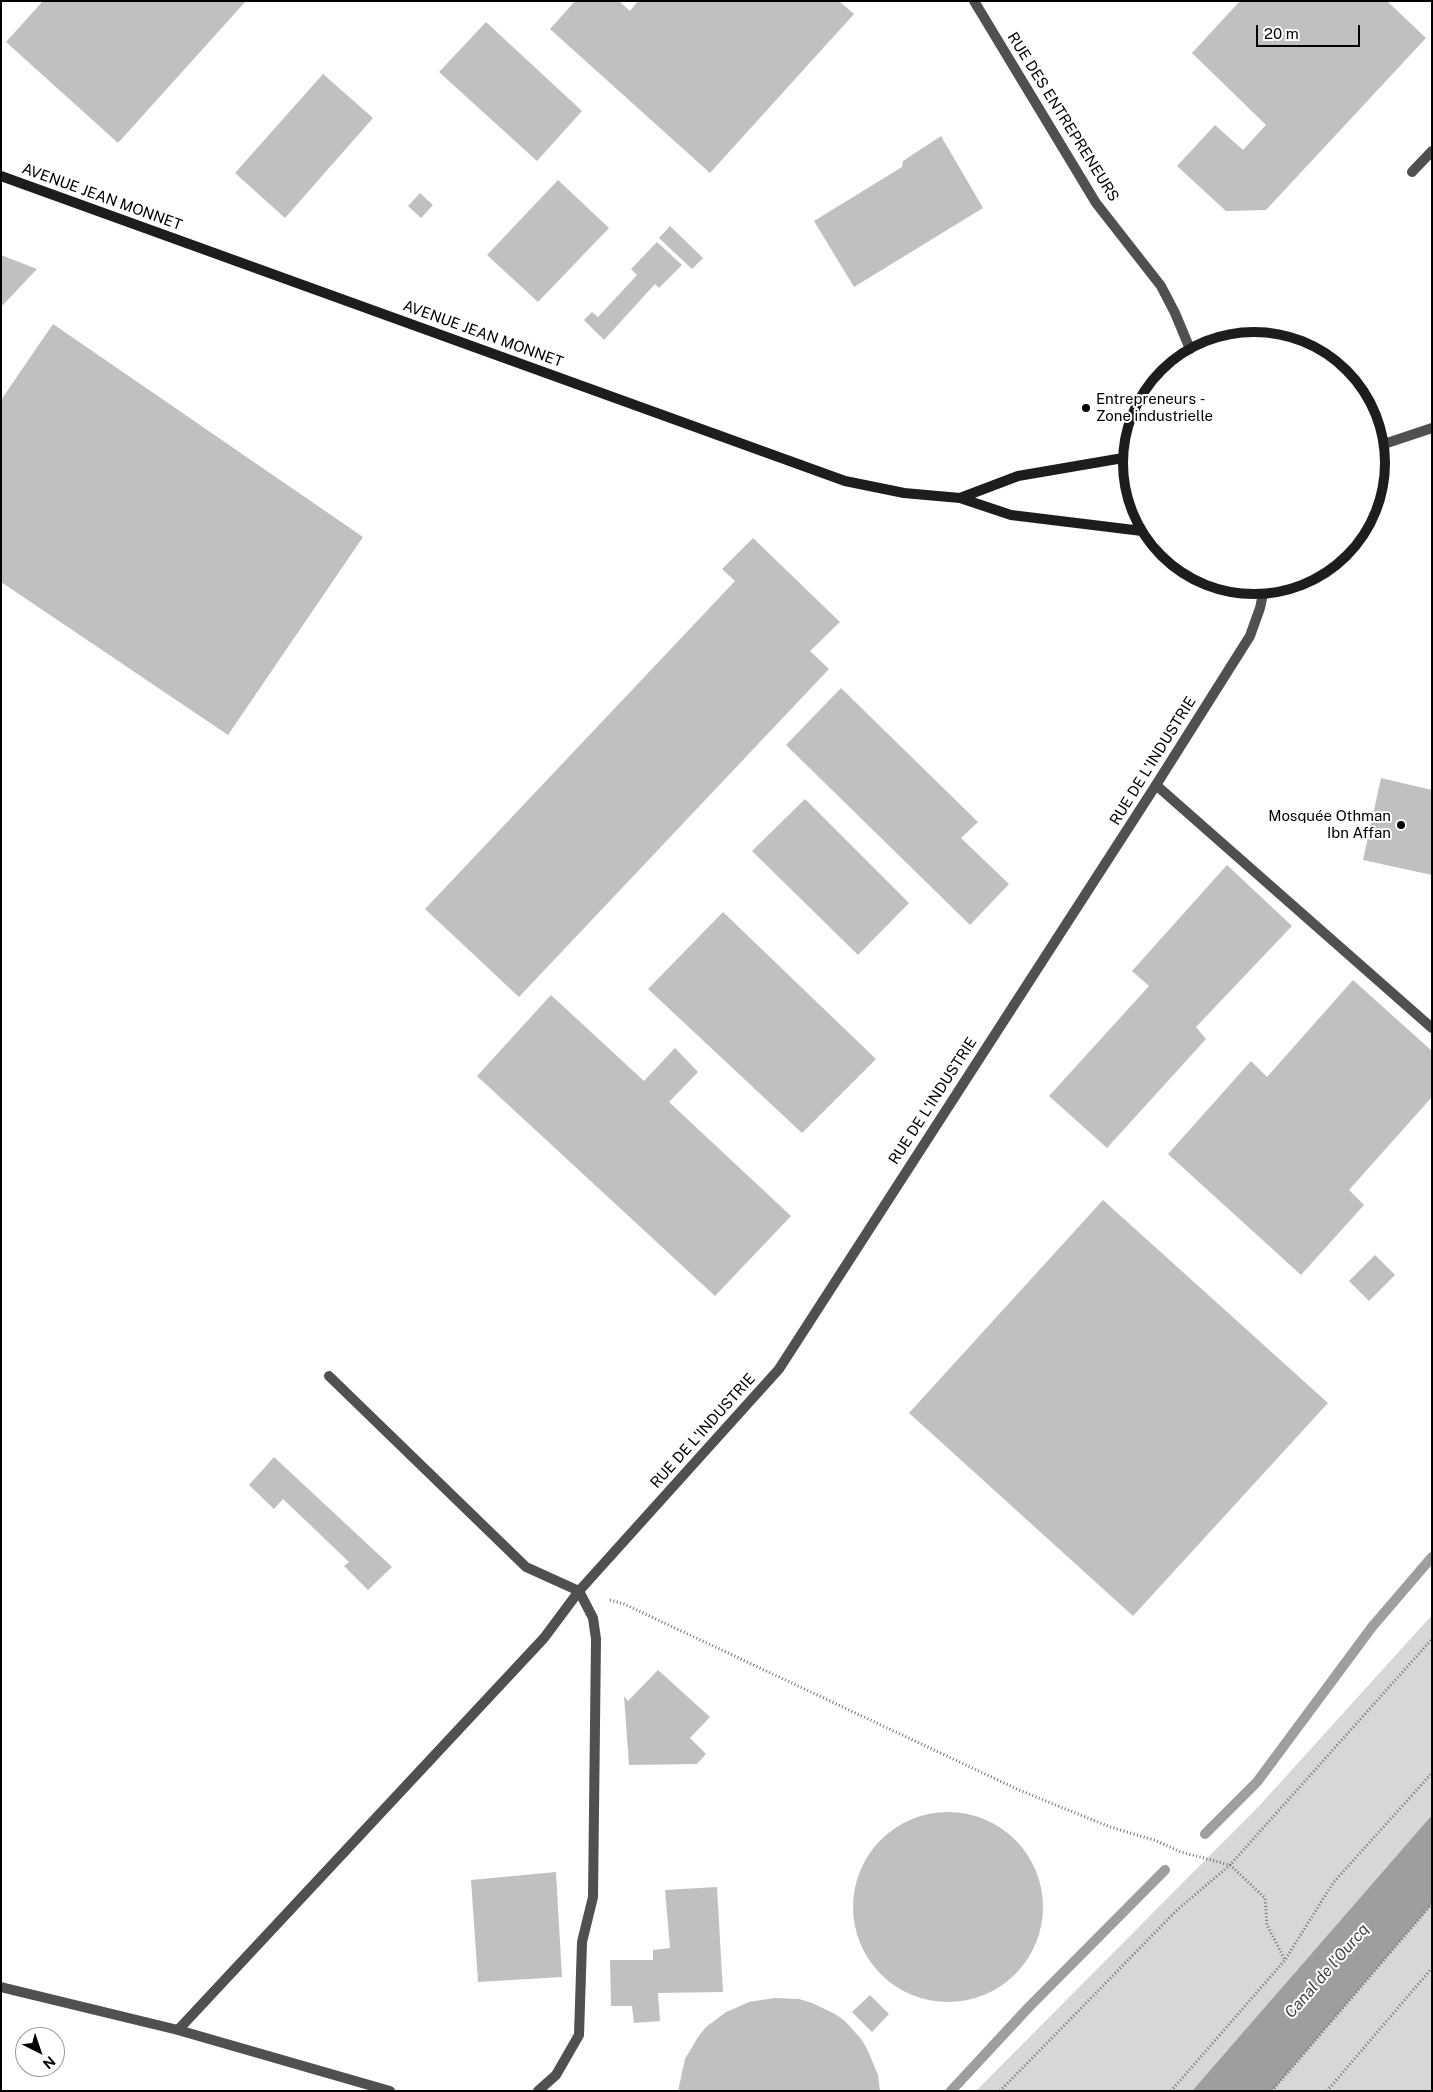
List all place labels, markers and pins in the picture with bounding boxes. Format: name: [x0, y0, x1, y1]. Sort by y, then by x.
place label: Entrepreneurs - Zone industrielle: [1096, 390, 1213, 425]
marker: Entrepreneurs - Zone industrielle: [1080, 402, 1092, 414]
place label: Mosquée Othman Ibn Affan: [1268, 807, 1391, 842]
marker: Mosquée Othman Ibn Affan: [1395, 819, 1407, 831]

